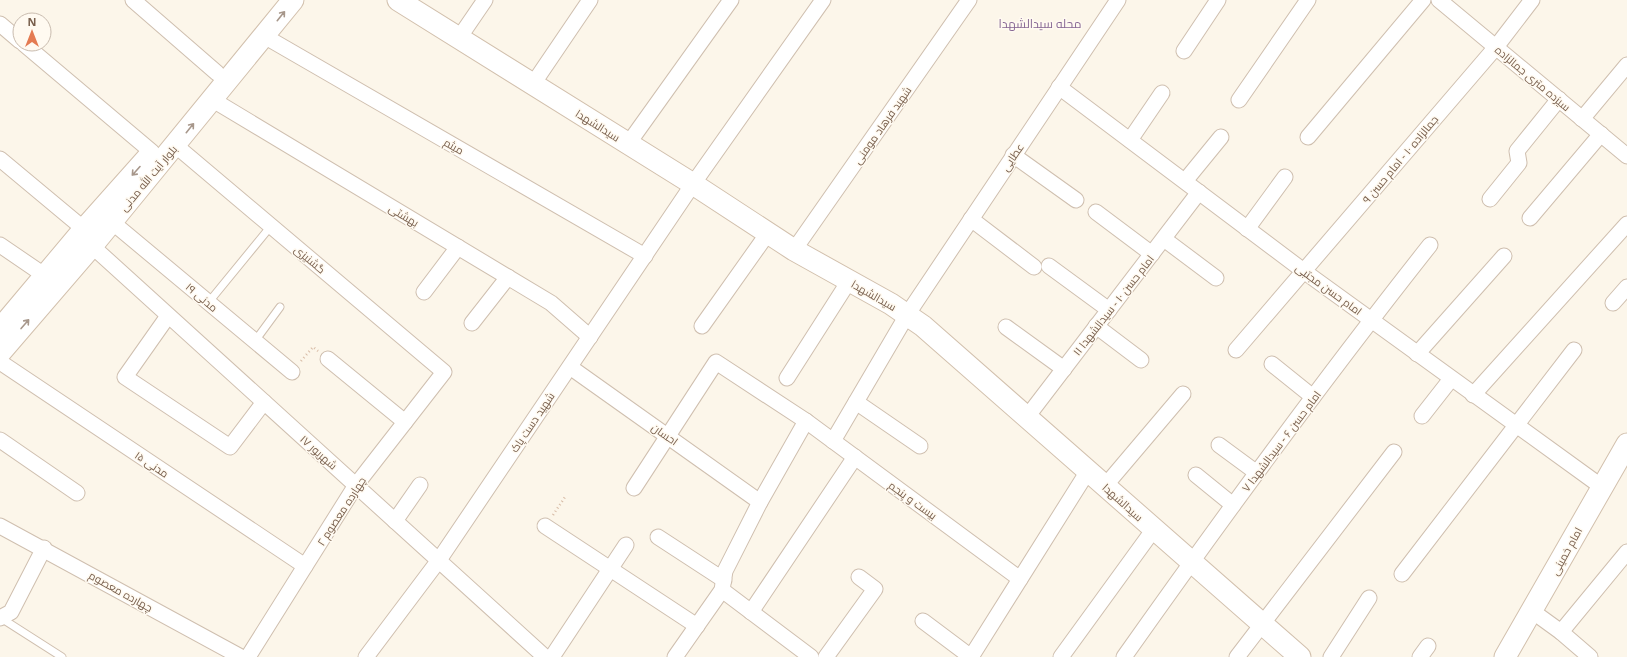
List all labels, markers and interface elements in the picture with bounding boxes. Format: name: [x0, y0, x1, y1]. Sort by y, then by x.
one-way arrow: [276, 10, 285, 21]
north arrow: [12, 12, 52, 52]
text: N: [28, 14, 36, 29]
district label: محله سیدالشهدا: [999, 15, 1081, 32]
street label: سیزده متری جمالزاده: [1492, 42, 1574, 114]
street label: شهید فرهاد مومنی: [849, 83, 915, 167]
street label: سیدالشهدا: [573, 105, 623, 145]
street label: جمالزاده ۱۰ - امام حسن ۹: [1359, 112, 1442, 207]
one-way arrow: [186, 122, 194, 133]
street label: میثم: [441, 134, 467, 159]
street label: عطایی: [997, 140, 1027, 174]
street label: بلوار آیت الله مدنی: [116, 142, 180, 214]
one-way arrow: [131, 166, 140, 176]
street label: بهشتی: [386, 200, 422, 230]
street label: گشنیزی: [291, 242, 329, 276]
street label: امام حسن ۱۰ - سیدالشهدا ۱۱: [1069, 252, 1158, 359]
street label: امام حسن مجتبی: [1292, 260, 1365, 319]
street label: سیدالشهدا: [849, 276, 899, 314]
street label: مدنی ۱۹: [183, 279, 221, 315]
one-way arrow: [21, 318, 30, 329]
street label: امام حسن ۶ - سیدالشهدا ۷: [1238, 387, 1325, 495]
street label: شهید دست پاک: [506, 389, 558, 455]
street label: احسان: [649, 420, 681, 448]
street label: ۱۷ شهریور: [297, 431, 341, 473]
street label: مدنی ۱۵: [132, 447, 172, 481]
street label: چهارده معصوم ۲: [313, 474, 370, 549]
street label: بیست و پنجم: [885, 477, 940, 523]
street label: سیدالشهدا: [1099, 480, 1147, 524]
street label: امام خمینی: [1547, 524, 1586, 578]
street label: چهارده معصوم: [86, 567, 156, 616]

